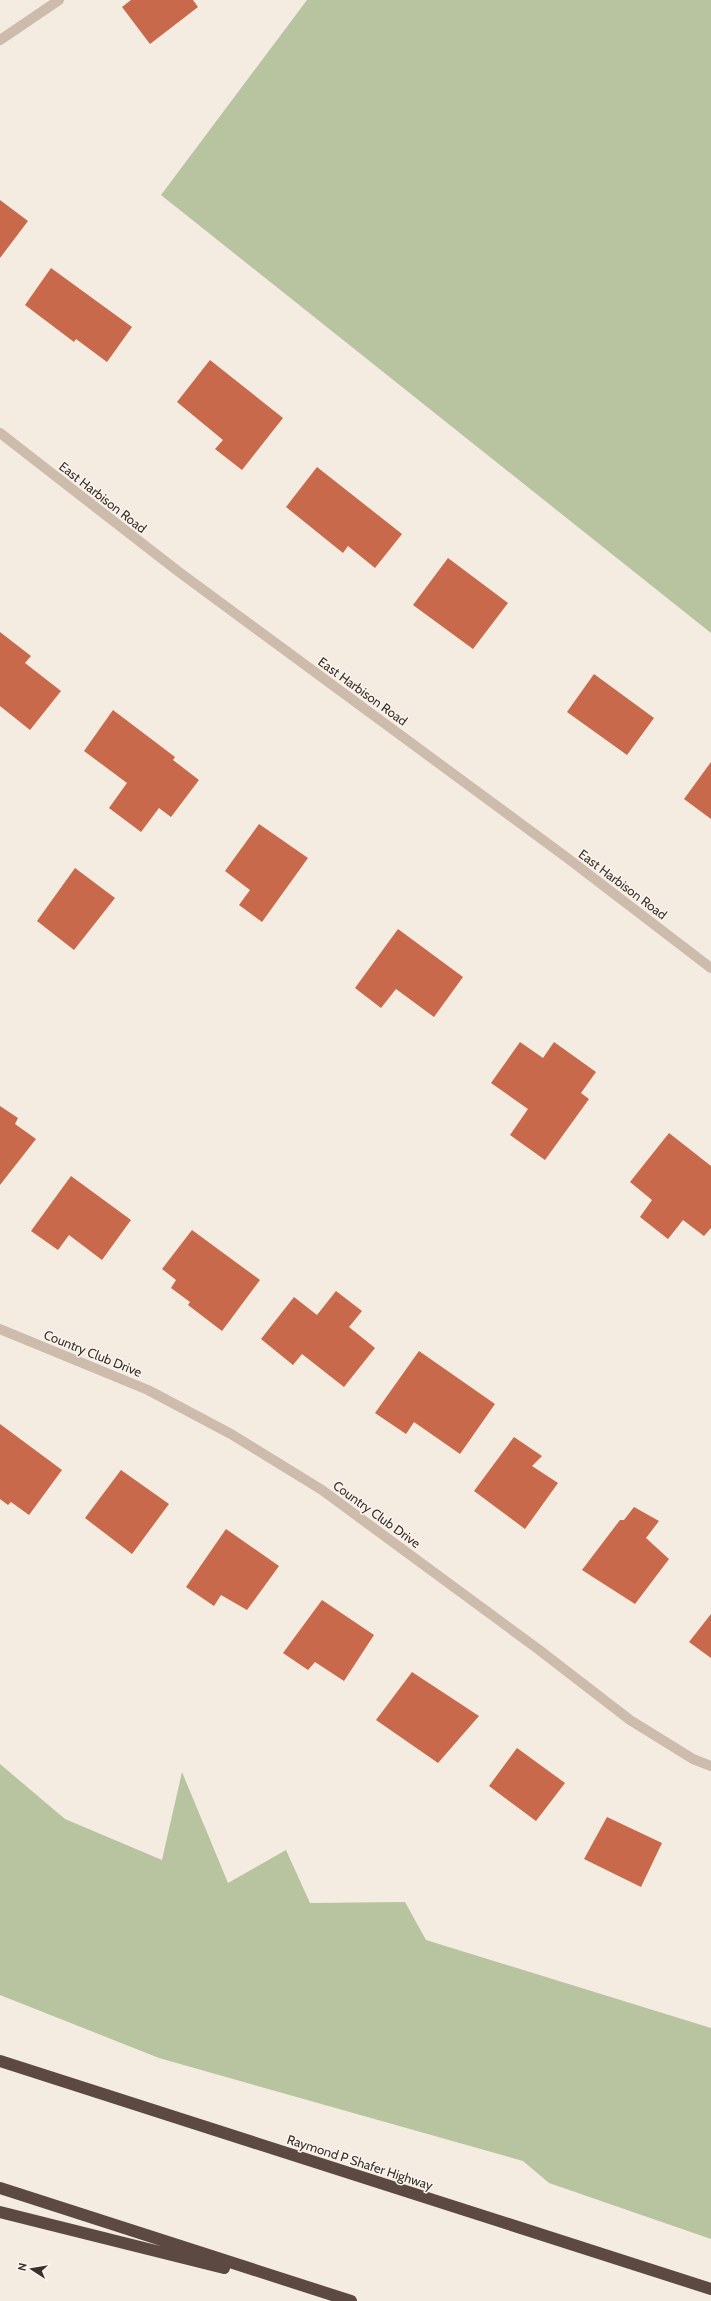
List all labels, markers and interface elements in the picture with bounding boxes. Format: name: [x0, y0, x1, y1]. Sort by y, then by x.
street label: East Harbison Road: [56, 458, 150, 536]
street label: East Harbison Road: [315, 653, 411, 729]
street label: East Harbison Road: [576, 846, 670, 922]
street label: Country Club Drive: [42, 1326, 145, 1380]
street label: Country Club Drive: [330, 1477, 424, 1551]
street label: Raymond P Shafer Highway: [285, 2131, 435, 2193]
north arrow: [12, 2249, 52, 2289]
text: N: [15, 2262, 30, 2272]

